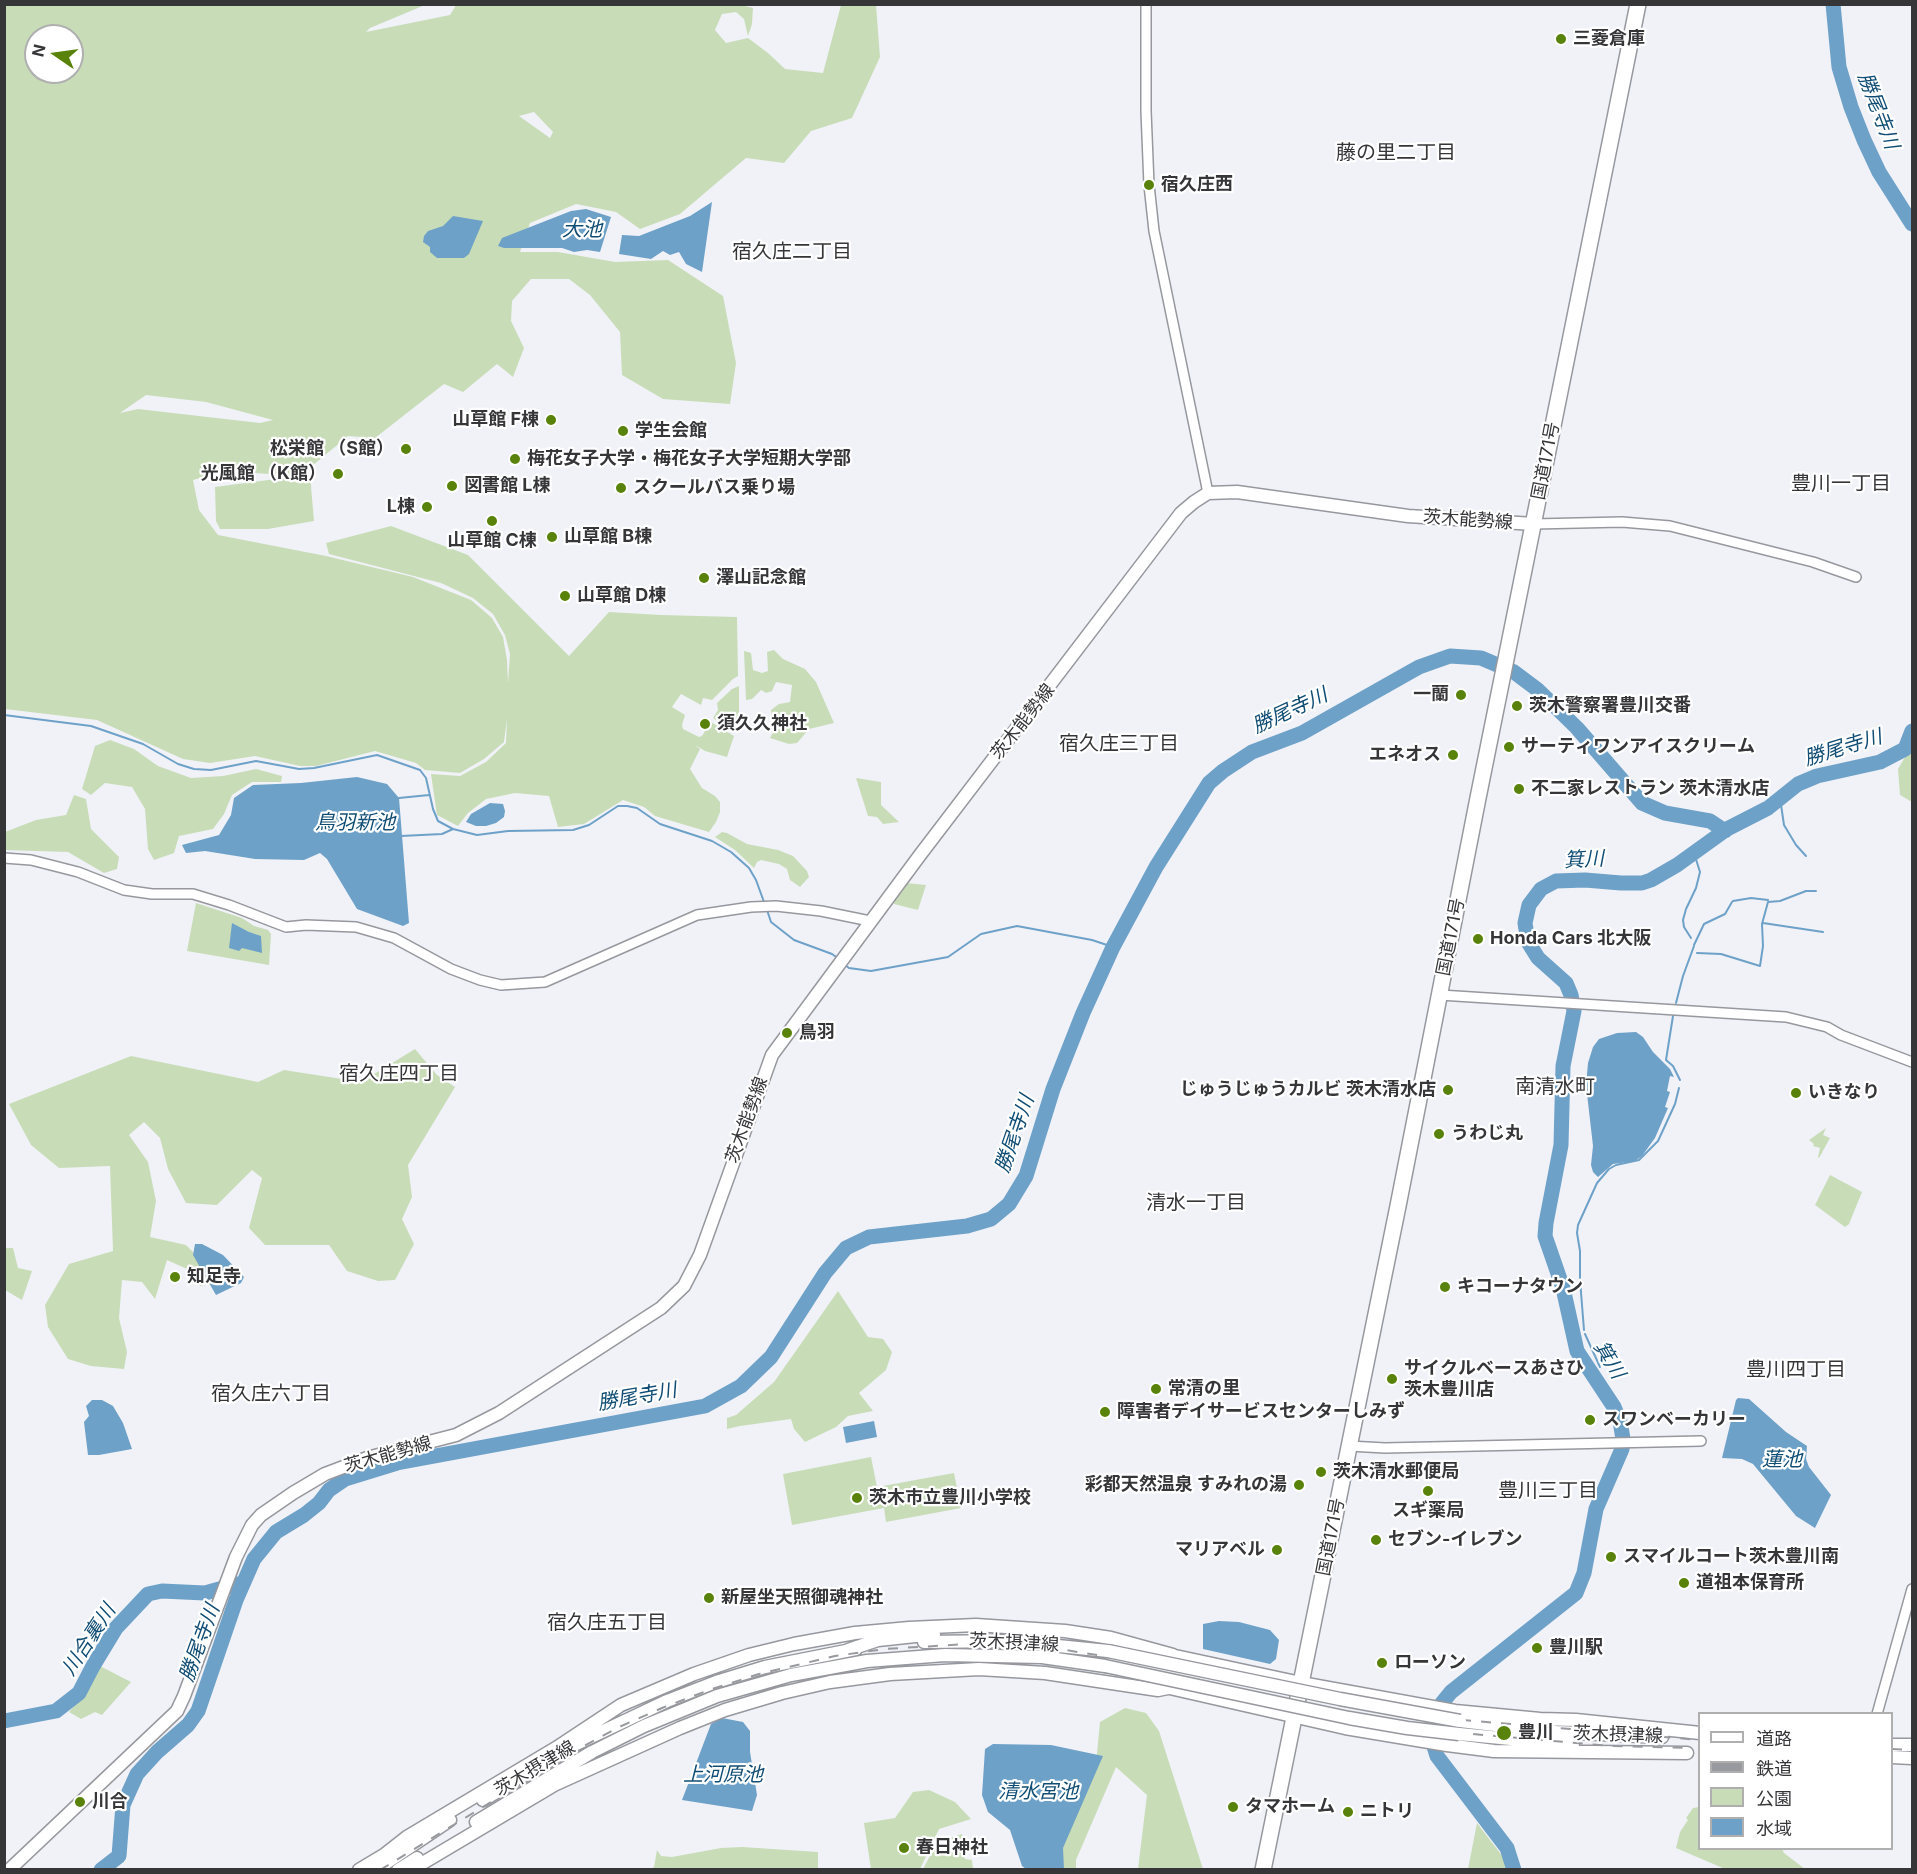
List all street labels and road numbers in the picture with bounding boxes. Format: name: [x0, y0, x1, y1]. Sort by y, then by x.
street label: 国道171号: [1528, 420, 1564, 502]
street label: 茨木能勢線: [1422, 506, 1514, 534]
street label: 茨木能勢線: [987, 680, 1059, 764]
street label: 国道171号: [1433, 896, 1469, 978]
street label: 茨木能勢線: [721, 1074, 773, 1166]
street label: 茨木能勢線: [342, 1432, 434, 1478]
street label: 国道171号: [1313, 1496, 1349, 1578]
street label: 茨木摂津線: [968, 1630, 1060, 1656]
street label: 茨木摂津線: [1573, 1723, 1663, 1747]
street label: 茨木摂津線: [491, 1737, 579, 1801]

